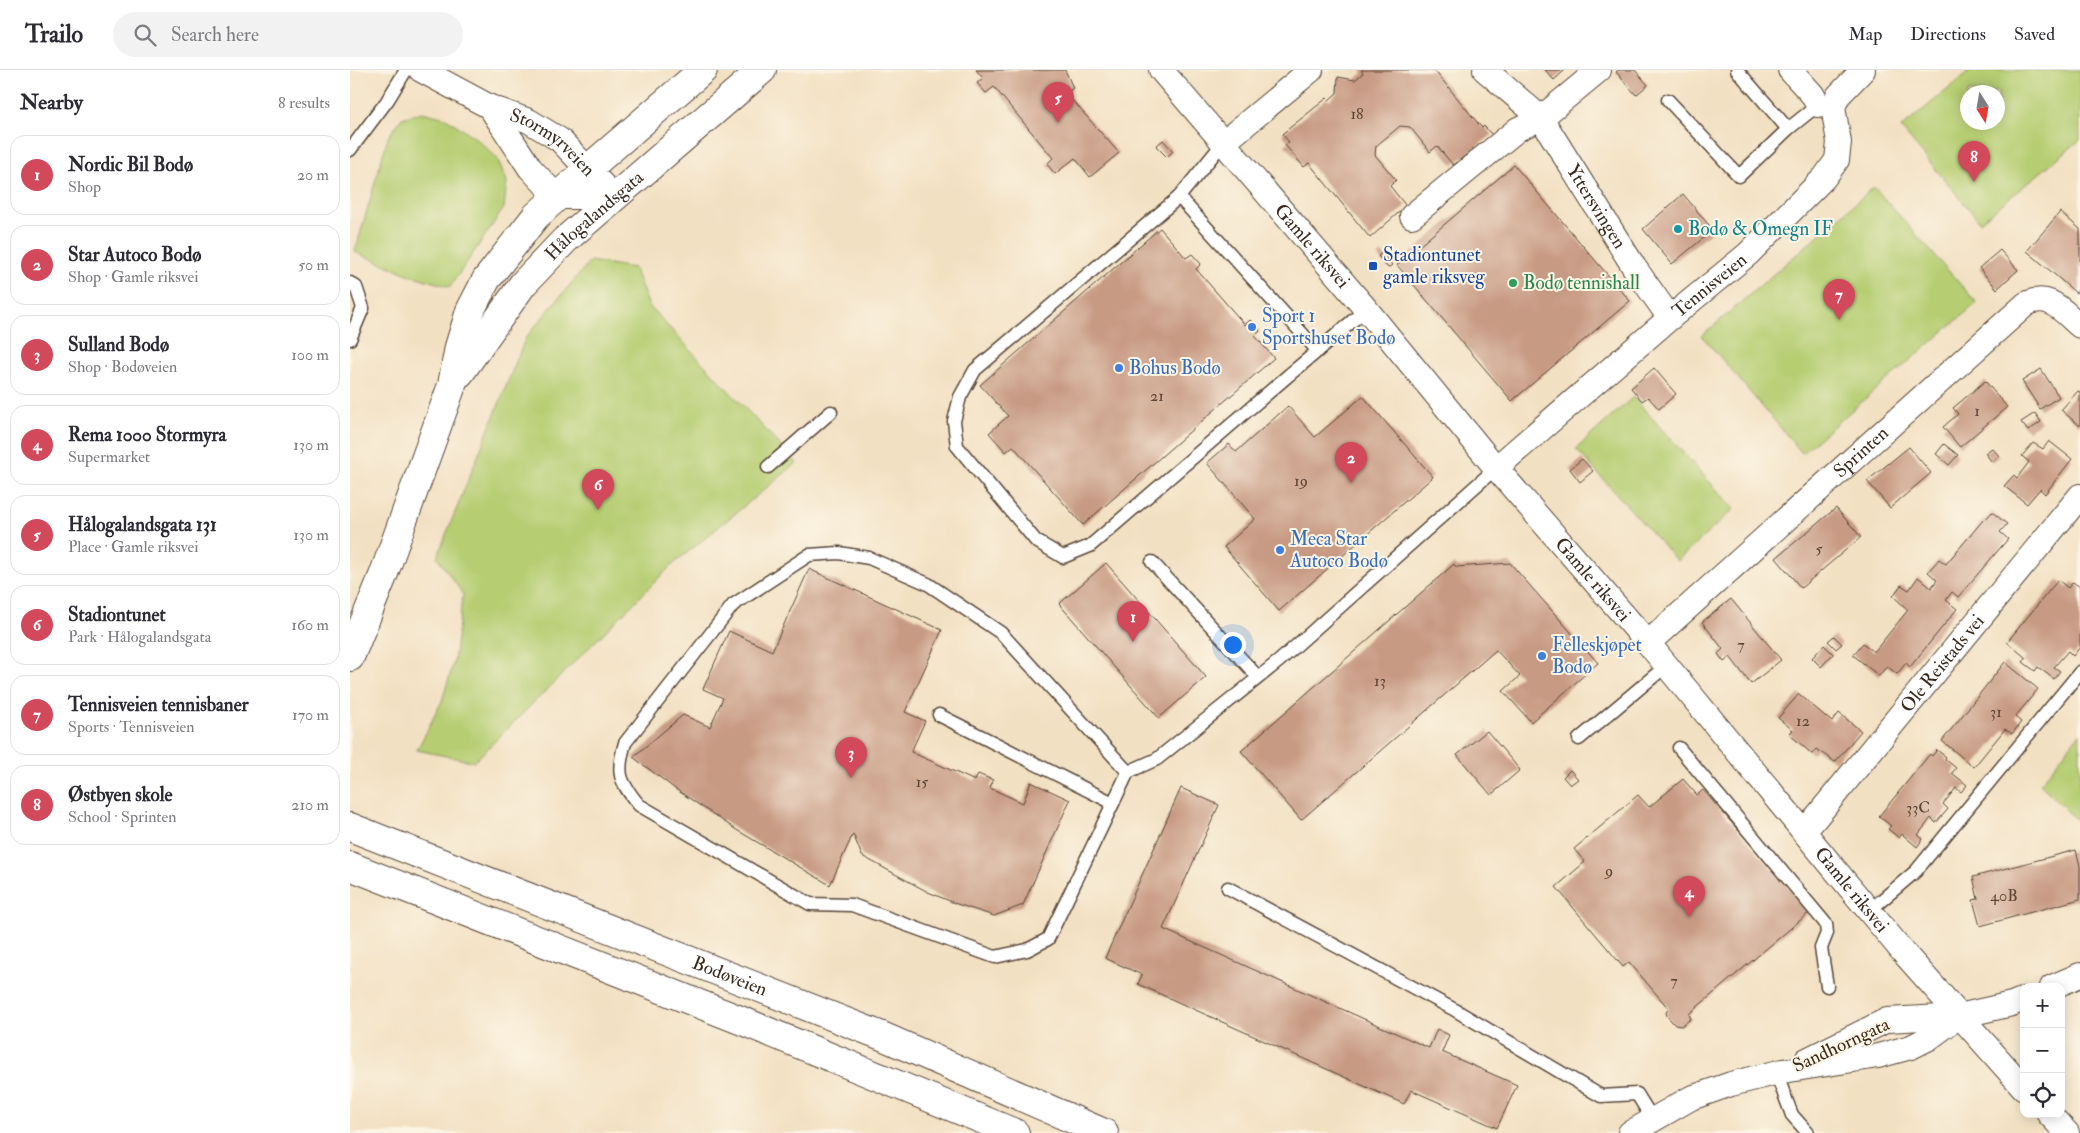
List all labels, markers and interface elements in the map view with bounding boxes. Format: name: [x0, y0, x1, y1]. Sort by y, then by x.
search box: [113, 12, 463, 57]
text: Trailo: [25, 19, 83, 50]
icon: search: [131, 21, 159, 49]
text: Search here: [171, 23, 259, 47]
text: Map: [1849, 23, 1882, 46]
text: Directions: [1910, 23, 1986, 46]
text: Saved: [2014, 23, 2055, 46]
pin: 5: [1042, 82, 1074, 123]
north arrow: [1960, 85, 2005, 130]
text: Nearby: [20, 89, 83, 116]
text: 8 results: [278, 93, 330, 113]
street label: Stormyrveien: [507, 103, 600, 182]
house number: 18: [1350, 104, 1364, 124]
pin: 8: [1958, 141, 1990, 182]
text: Nordic Bil Bodø: [68, 153, 193, 177]
street label: Yttersvingen: [1561, 160, 1632, 253]
text: 1: [34, 165, 40, 185]
text: 20 m: [297, 165, 329, 185]
street label: Hålogalandsgata: [540, 165, 649, 266]
text: Shop: [68, 177, 101, 197]
street label: Gamle riksvei: [1269, 199, 1355, 293]
place label: Bodø & Omegn IF: [1688, 217, 1833, 241]
marker: Bodø & Omegn IF: [1672, 223, 1684, 235]
text: Star Autoco Bodø: [68, 243, 201, 267]
place label: Stadiontunet gamle riksveg: [1383, 243, 1485, 289]
street label: Tennisveien: [1667, 248, 1752, 323]
text: 2: [33, 255, 41, 275]
text: 50 m: [298, 255, 329, 275]
marker: Stadiontunet gamle riksveg: [1367, 260, 1379, 272]
text: Shop · Gamle riksvei: [68, 267, 198, 287]
place label: Bodø tennishall: [1523, 271, 1640, 295]
marker: Bodø tennishall: [1507, 277, 1519, 289]
pin: 7: [1823, 279, 1855, 320]
place label: Sport 1 Sportshuset Bodø: [1262, 304, 1395, 351]
marker: Sport 1 Sportshuset Bodø: [1246, 321, 1258, 333]
text: Sulland Bodø: [68, 333, 169, 357]
text: 3: [34, 345, 40, 365]
text: 100 m: [291, 345, 329, 365]
place label: Bohus Bodø: [1129, 356, 1221, 380]
text: Shop · Bodøveien: [68, 357, 177, 377]
marker: Bohus Bodø: [1113, 362, 1125, 374]
house number: 21: [1150, 386, 1164, 406]
house number: 1: [1974, 401, 1980, 421]
street label: Sprinten: [1828, 421, 1894, 483]
text: Rema 1000 Stormyra: [68, 423, 226, 447]
text: 4: [33, 435, 41, 455]
text: 130 m: [293, 435, 329, 455]
pin: 2: [1335, 442, 1367, 483]
text: Supermarket: [68, 447, 150, 467]
pin: 6: [582, 469, 614, 510]
house number: 19: [1294, 471, 1308, 491]
text: Hålogalandsgata 131: [68, 513, 217, 537]
text: 5: [33, 525, 41, 545]
text: 130 m: [293, 525, 329, 545]
place label: Meca Star Autoco Bodø: [1289, 527, 1388, 573]
street label: Gamle riksvei: [1550, 532, 1636, 627]
text: Place · Gamle riksvei: [68, 537, 199, 557]
house number: 5: [1815, 539, 1823, 559]
marker: Meca Star Autoco Bodø: [1274, 544, 1286, 556]
pin: 1: [1117, 601, 1149, 642]
text: Stadiontunet: [68, 603, 166, 627]
street label: Ole Reistads vei: [1895, 610, 1990, 718]
text: 6: [33, 615, 41, 635]
text: 160 m: [291, 615, 329, 635]
text: Park · Hålogalandsgata: [68, 627, 211, 647]
your location: [1220, 632, 1246, 658]
place label: Felleskjøpet Bodø: [1552, 633, 1642, 679]
house number: 7: [1737, 635, 1745, 655]
marker: Felleskjøpet Bodø: [1536, 650, 1548, 662]
house number: 13: [1374, 671, 1386, 691]
text: Tennisveien tennisbaner: [68, 693, 249, 717]
house number: 31: [1990, 702, 2002, 722]
text: 7: [33, 705, 41, 725]
text: 170 m: [292, 705, 329, 725]
house number: 12: [1796, 711, 1810, 731]
text: Sports · Tennisveien: [68, 717, 195, 737]
pin: 3: [835, 737, 867, 778]
house number: 15: [916, 772, 928, 792]
text: Østbyen skole: [68, 783, 172, 807]
text: 8: [33, 795, 41, 815]
text: 210 m: [291, 795, 329, 815]
house number: 33C: [1906, 798, 1930, 818]
text: School · Sprinten: [68, 807, 176, 827]
street label: Gamle riksvei: [1809, 842, 1894, 937]
house number: 9: [1604, 861, 1613, 881]
pin: 4: [1673, 876, 1705, 917]
house number: 40B: [1990, 886, 2018, 906]
street label: Bodøveien: [689, 951, 771, 1002]
house number: 7: [1670, 971, 1678, 991]
map controls: [2020, 983, 2065, 1118]
button: +: [2020, 983, 2065, 1028]
street label: Sandhorngata: [1789, 1012, 1894, 1078]
button: −: [2020, 1028, 2065, 1073]
button: locate: [2020, 1073, 2065, 1118]

